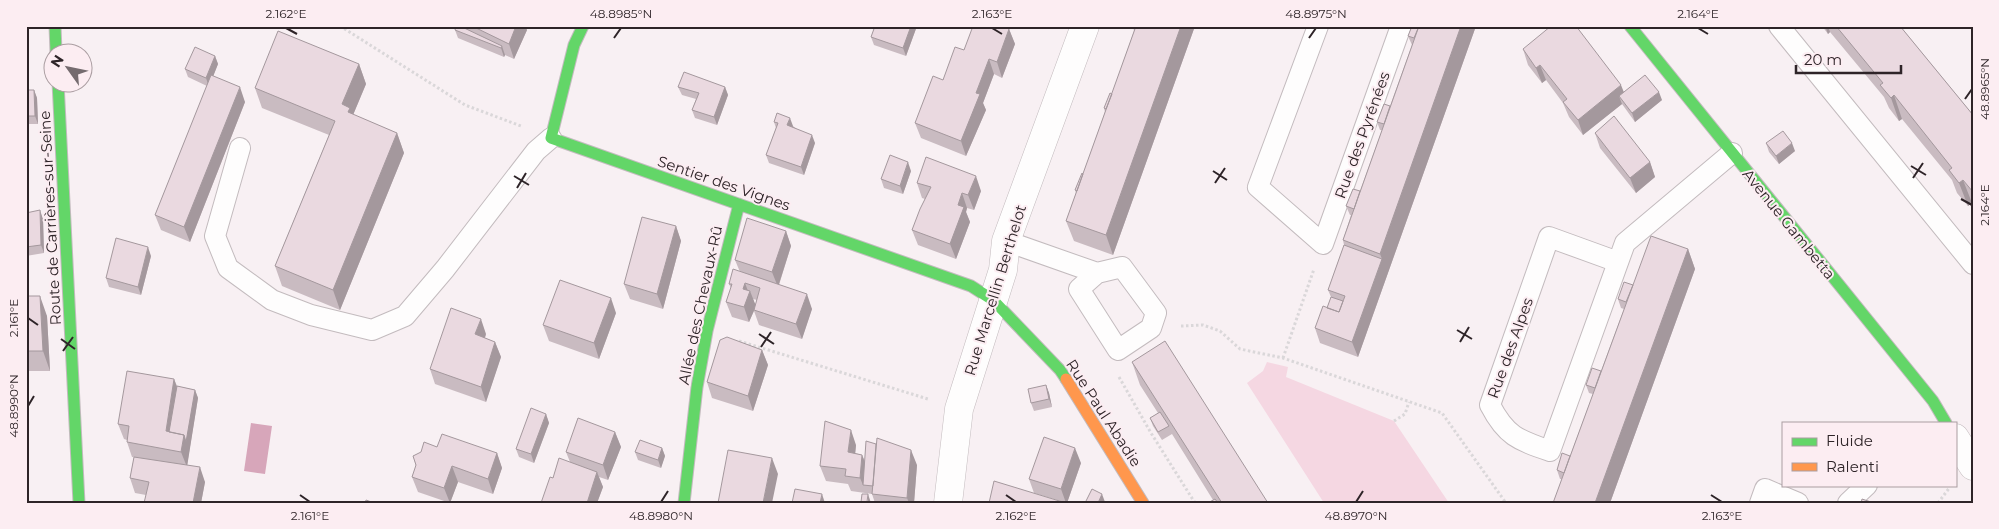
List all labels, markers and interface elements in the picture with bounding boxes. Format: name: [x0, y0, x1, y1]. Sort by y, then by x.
text: 2.162°E: [266, 6, 306, 21]
text: 48.8985°N: [590, 6, 652, 21]
text: 2.163°E: [972, 6, 1012, 21]
text: 48.8975°N: [1285, 6, 1347, 21]
text: 2.164°E: [1677, 6, 1719, 21]
north arrow: [42, 42, 92, 92]
scale bar: [1796, 42, 1902, 74]
text: 20 m: [1804, 50, 1842, 69]
text: N: [46, 51, 68, 71]
text: 48.8965°N: [1977, 58, 1992, 120]
street label: Rue des Pyrénées: [1330, 69, 1394, 201]
street label: Route de Carrières-sur-Seine: [35, 110, 65, 326]
street label: Sentier des Vignes: [655, 151, 793, 215]
street label: Avenue Gambetta: [1739, 165, 1839, 283]
text: 2.164°E: [1977, 184, 1992, 226]
street label: Rue Marcellin Berthelot: [960, 202, 1030, 378]
street label: Allée des Chevaux-Rû: [674, 224, 726, 386]
street label: Rue des Alpes: [1483, 295, 1537, 401]
text: 2.161°E: [6, 299, 21, 337]
street label: Rue Paul Abadie: [1062, 356, 1146, 470]
text: 48.8990°N: [6, 374, 21, 438]
legend: [1782, 422, 1956, 486]
text: Fluide: [1826, 431, 1873, 450]
text: Ralenti: [1826, 457, 1879, 476]
text: 2.161°E: [291, 508, 329, 523]
text: 48.8980°N: [629, 508, 693, 523]
text: 2.162°E: [996, 508, 1036, 523]
text: 48.8970°N: [1325, 508, 1387, 523]
text: 2.163°E: [1702, 508, 1742, 523]

